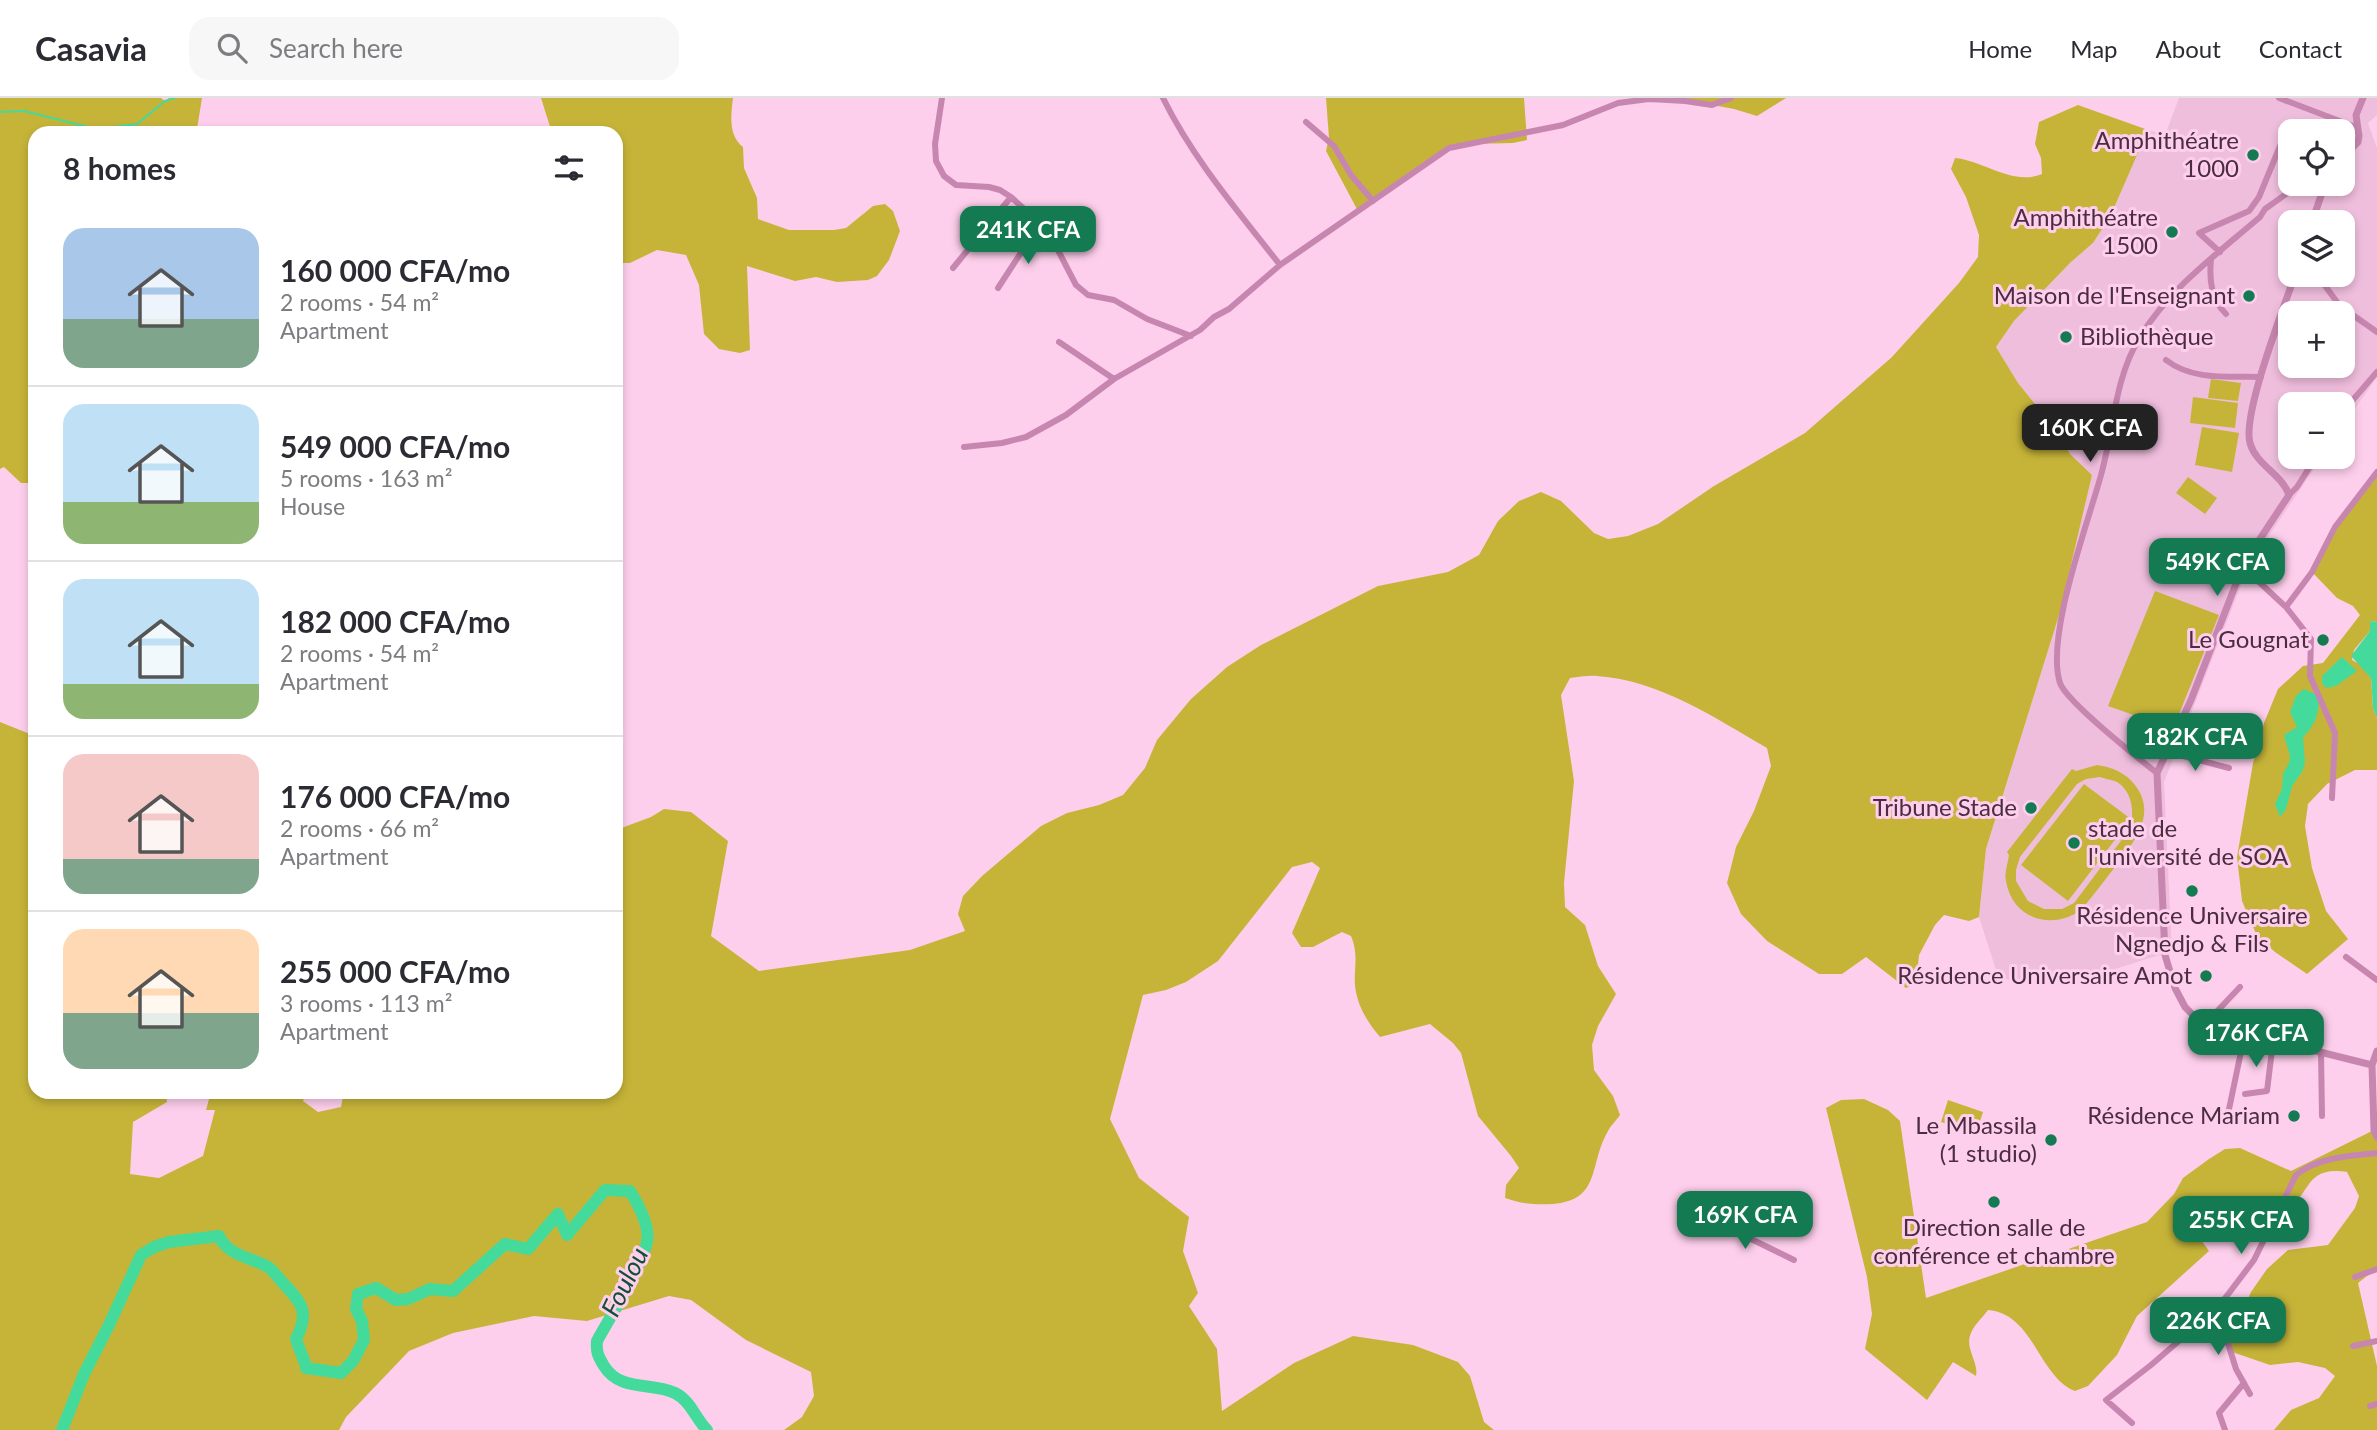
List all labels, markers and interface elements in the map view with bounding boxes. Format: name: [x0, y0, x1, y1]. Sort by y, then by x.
search box: [189, 17, 679, 80]
text: Casavia: [35, 28, 147, 68]
icon: search: [213, 29, 251, 67]
text: Search here: [269, 32, 403, 64]
text: Home: [1968, 34, 2032, 63]
text: Map: [2070, 34, 2118, 63]
text: About: [2156, 34, 2221, 63]
text: Contact: [2259, 34, 2342, 63]
map controls: [2278, 119, 2355, 469]
button: locate: [2278, 119, 2355, 196]
place label: Amphithéatre 1000: [2094, 125, 2239, 182]
marker: Amphithéatre 1000: [2245, 147, 2261, 163]
icon: filters: [550, 149, 588, 187]
text: 8 homes: [63, 150, 176, 186]
place label: Amphithéatre 1500: [2013, 202, 2158, 259]
pin: 241K CFA: [956, 206, 1100, 266]
button: layers: [2278, 210, 2355, 287]
text: 241K CFA: [976, 215, 1080, 243]
marker: Amphithéatre 1500: [2164, 224, 2180, 240]
text: 160 000 CFA/mo: [280, 252, 510, 288]
icon: home: [119, 256, 203, 340]
place label: Maison de l'Enseignant: [1994, 280, 2235, 309]
text: 2 rooms · 54 m²: [280, 288, 439, 316]
marker: Maison de l'Enseignant: [2241, 288, 2257, 304]
button: +: [2278, 301, 2355, 378]
text: Apartment: [280, 316, 388, 344]
place label: Bibliothèque: [2080, 321, 2213, 350]
marker: Bibliothèque: [2058, 329, 2074, 345]
button: −: [2278, 392, 2355, 469]
pin: 160K CFA: [2018, 404, 2162, 464]
text: 160K CFA: [2038, 413, 2142, 441]
text: 549 000 CFA/mo: [280, 428, 510, 464]
icon: home: [119, 432, 203, 516]
text: 5 rooms · 163 m²: [280, 464, 452, 492]
text: House: [280, 492, 345, 520]
pin: 549K CFA: [2145, 538, 2289, 598]
text: 549K CFA: [2165, 547, 2269, 575]
text: 182 000 CFA/mo: [280, 603, 510, 639]
icon: home: [119, 607, 203, 691]
place label: Le Gougnat: [2188, 624, 2309, 653]
marker: Le Gougnat: [2315, 632, 2331, 648]
text: 2 rooms · 54 m²: [280, 639, 439, 667]
text: Apartment: [280, 667, 388, 695]
pin: 182K CFA: [2123, 714, 2267, 773]
text: 182K CFA: [2143, 722, 2247, 750]
text: 176 000 CFA/mo: [280, 778, 510, 814]
icon: home: [119, 782, 203, 866]
place label: Tribune Stade: [1873, 792, 2017, 821]
marker: Tribune Stade: [2023, 800, 2039, 816]
place label: stade de l'université de SOA: [2088, 813, 2289, 870]
text: 2 rooms · 66 m²: [280, 814, 439, 842]
marker: stade de l'université de SOA: [2066, 835, 2082, 851]
text: Apartment: [280, 842, 388, 870]
marker: Résidence Universaire Ngnedjo & Fils: [2184, 883, 2200, 899]
place label: Résidence Universaire Ngnedjo & Fils: [2076, 900, 2308, 957]
text: 255 000 CFA/mo: [280, 953, 510, 989]
icon: home: [119, 957, 203, 1041]
place label: Résidence Universaire Amot: [1897, 960, 2192, 989]
marker: Résidence Universaire Amot: [2198, 968, 2214, 984]
text: 3 rooms · 113 m²: [280, 989, 452, 1017]
pin: 176K CFA: [2184, 1010, 2328, 1069]
text: Apartment: [280, 1017, 388, 1045]
text: 176K CFA: [2204, 1018, 2308, 1046]
place label: Résidence Mariam: [2087, 1100, 2280, 1129]
marker: Résidence Mariam: [2286, 1108, 2302, 1124]
place label: Le Mbassila (1 studio): [1915, 1110, 2037, 1167]
marker: Le Mbassila (1 studio): [2043, 1132, 2059, 1148]
pin: 169K CFA: [1673, 1192, 1817, 1251]
marker: Direction salle de conférence et chambre: [1986, 1194, 2002, 1210]
pin: 255K CFA: [2169, 1196, 2313, 1256]
text: 169K CFA: [1693, 1200, 1797, 1228]
text: 255K CFA: [2189, 1205, 2293, 1233]
place label: Direction salle de conférence et chambre: [1873, 1212, 2115, 1269]
water label: Foulou: [594, 1242, 654, 1321]
pin: 226K CFA: [2146, 1298, 2290, 1357]
text: 226K CFA: [2166, 1306, 2270, 1334]

